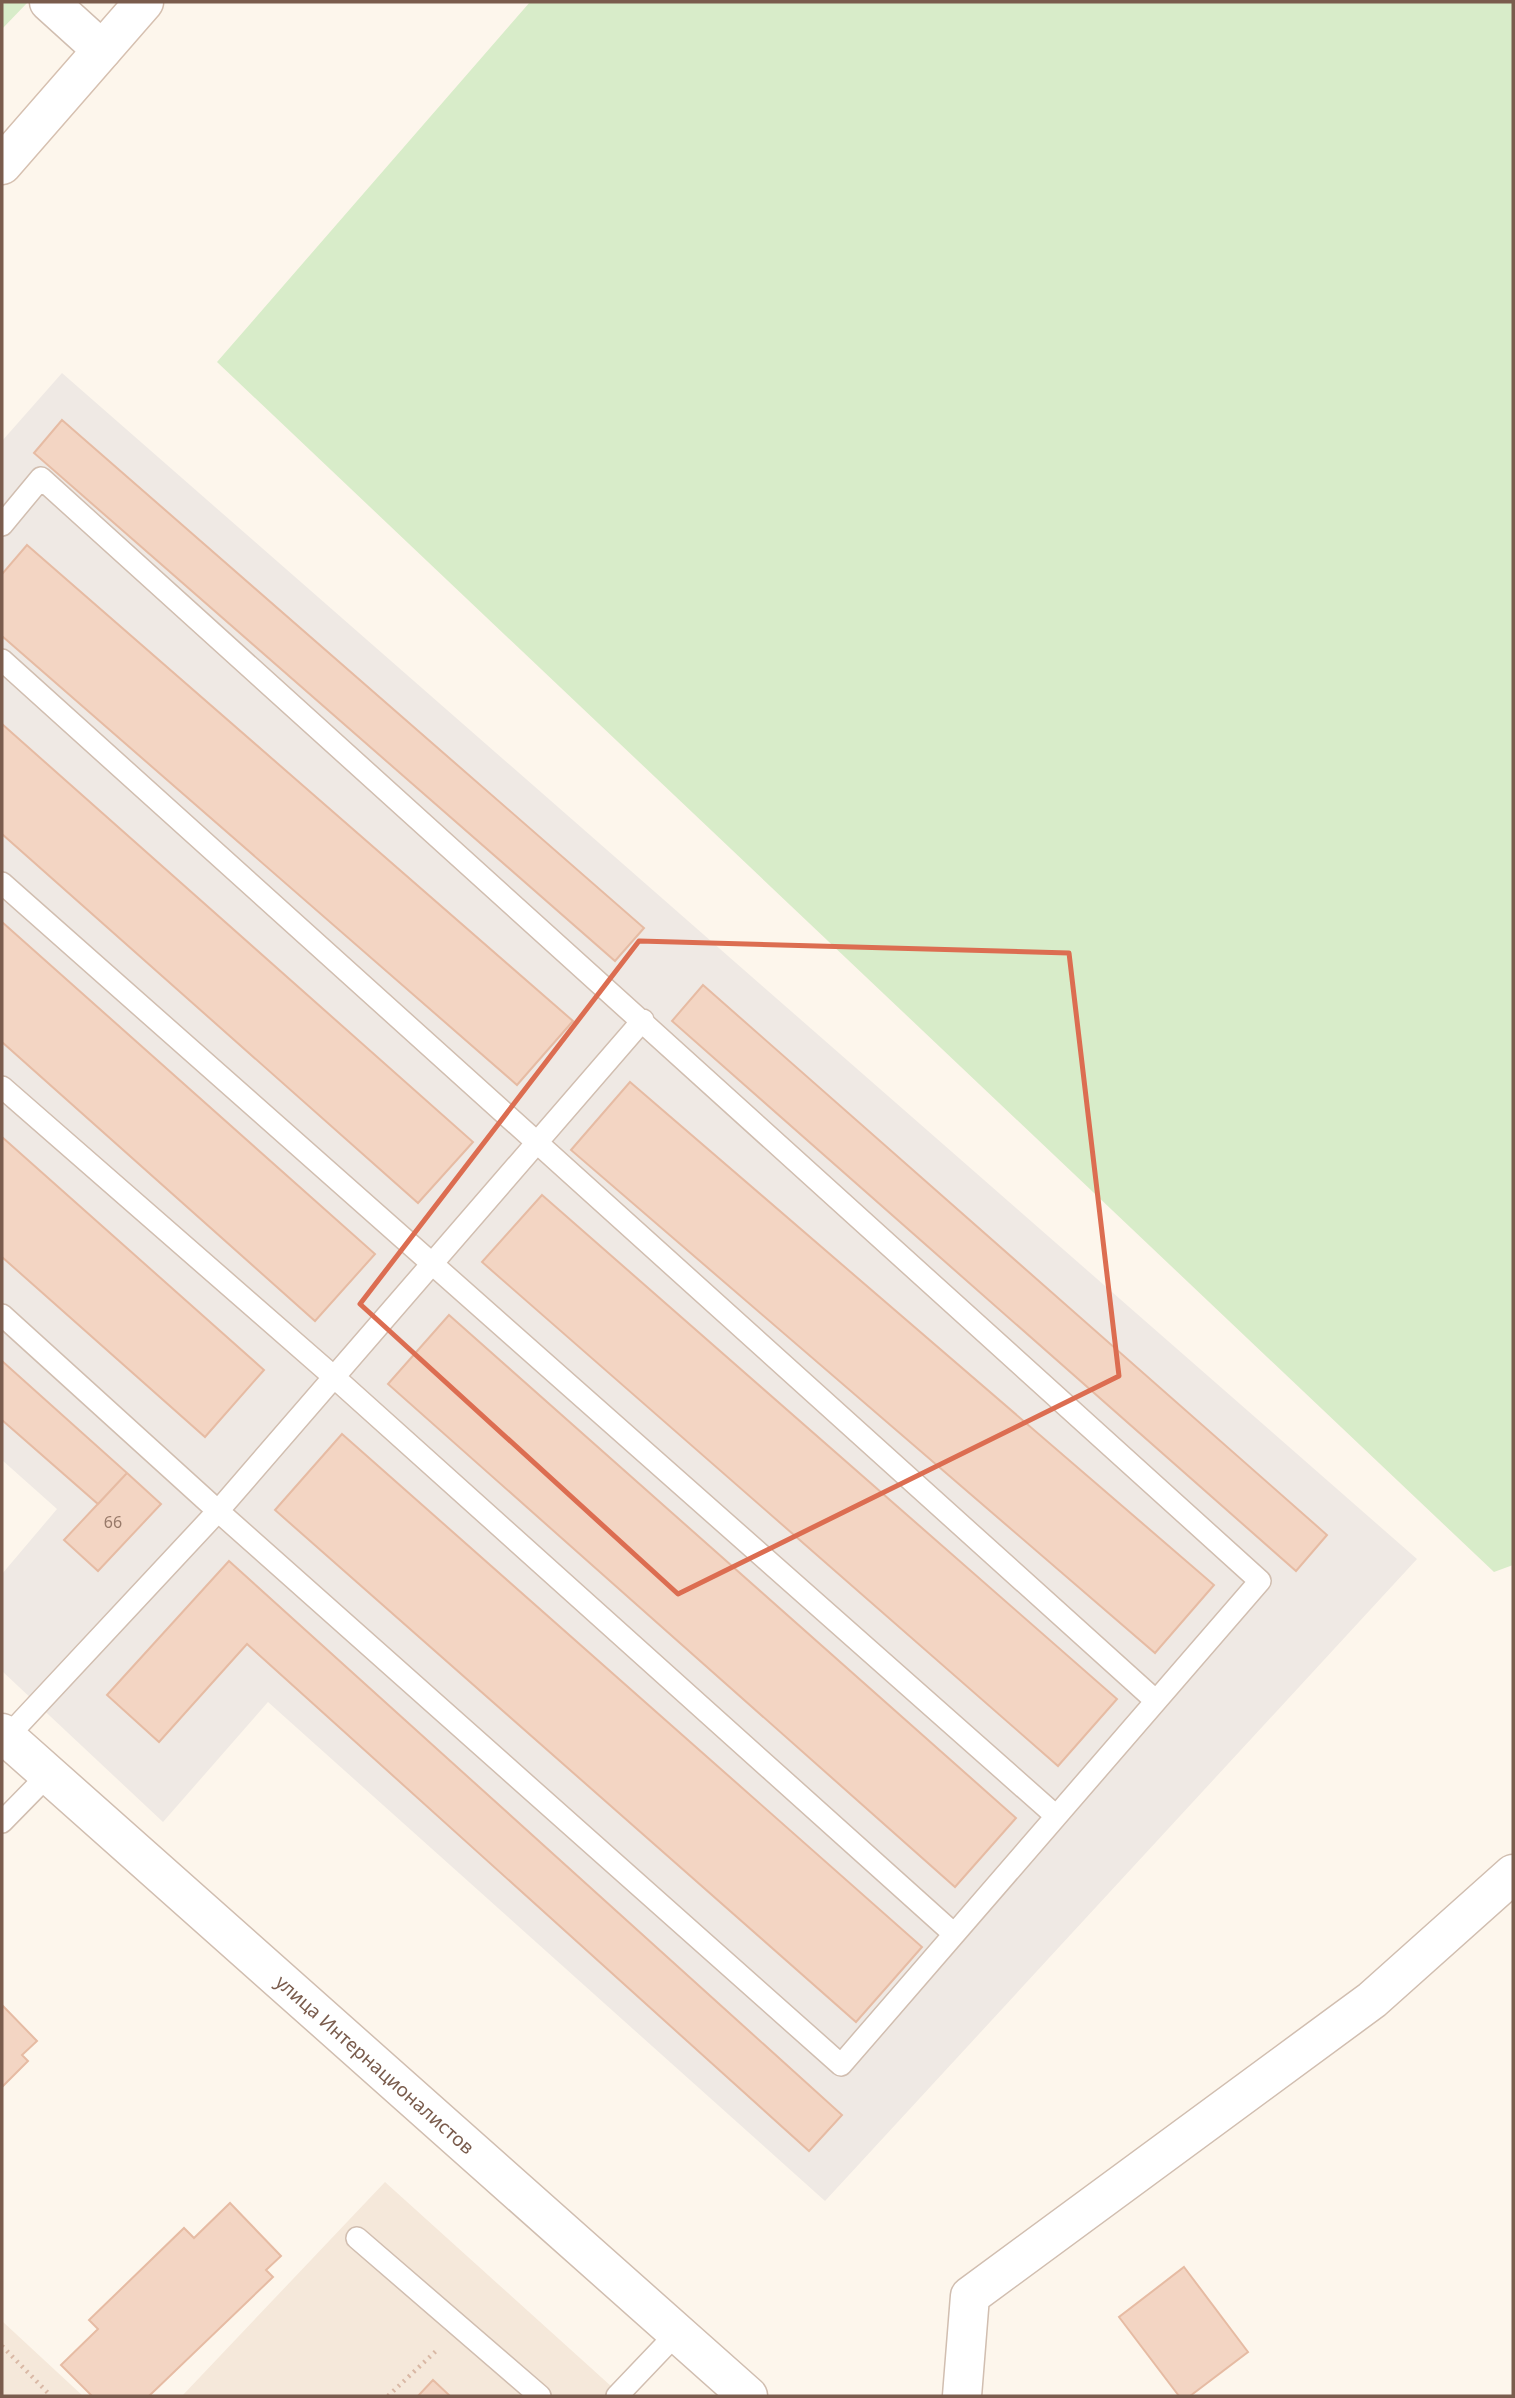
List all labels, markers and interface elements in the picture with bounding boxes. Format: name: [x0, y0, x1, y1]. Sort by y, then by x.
house number: 66: [104, 1511, 122, 1533]
street label: улица Интернационалистов: [270, 1969, 480, 2160]

